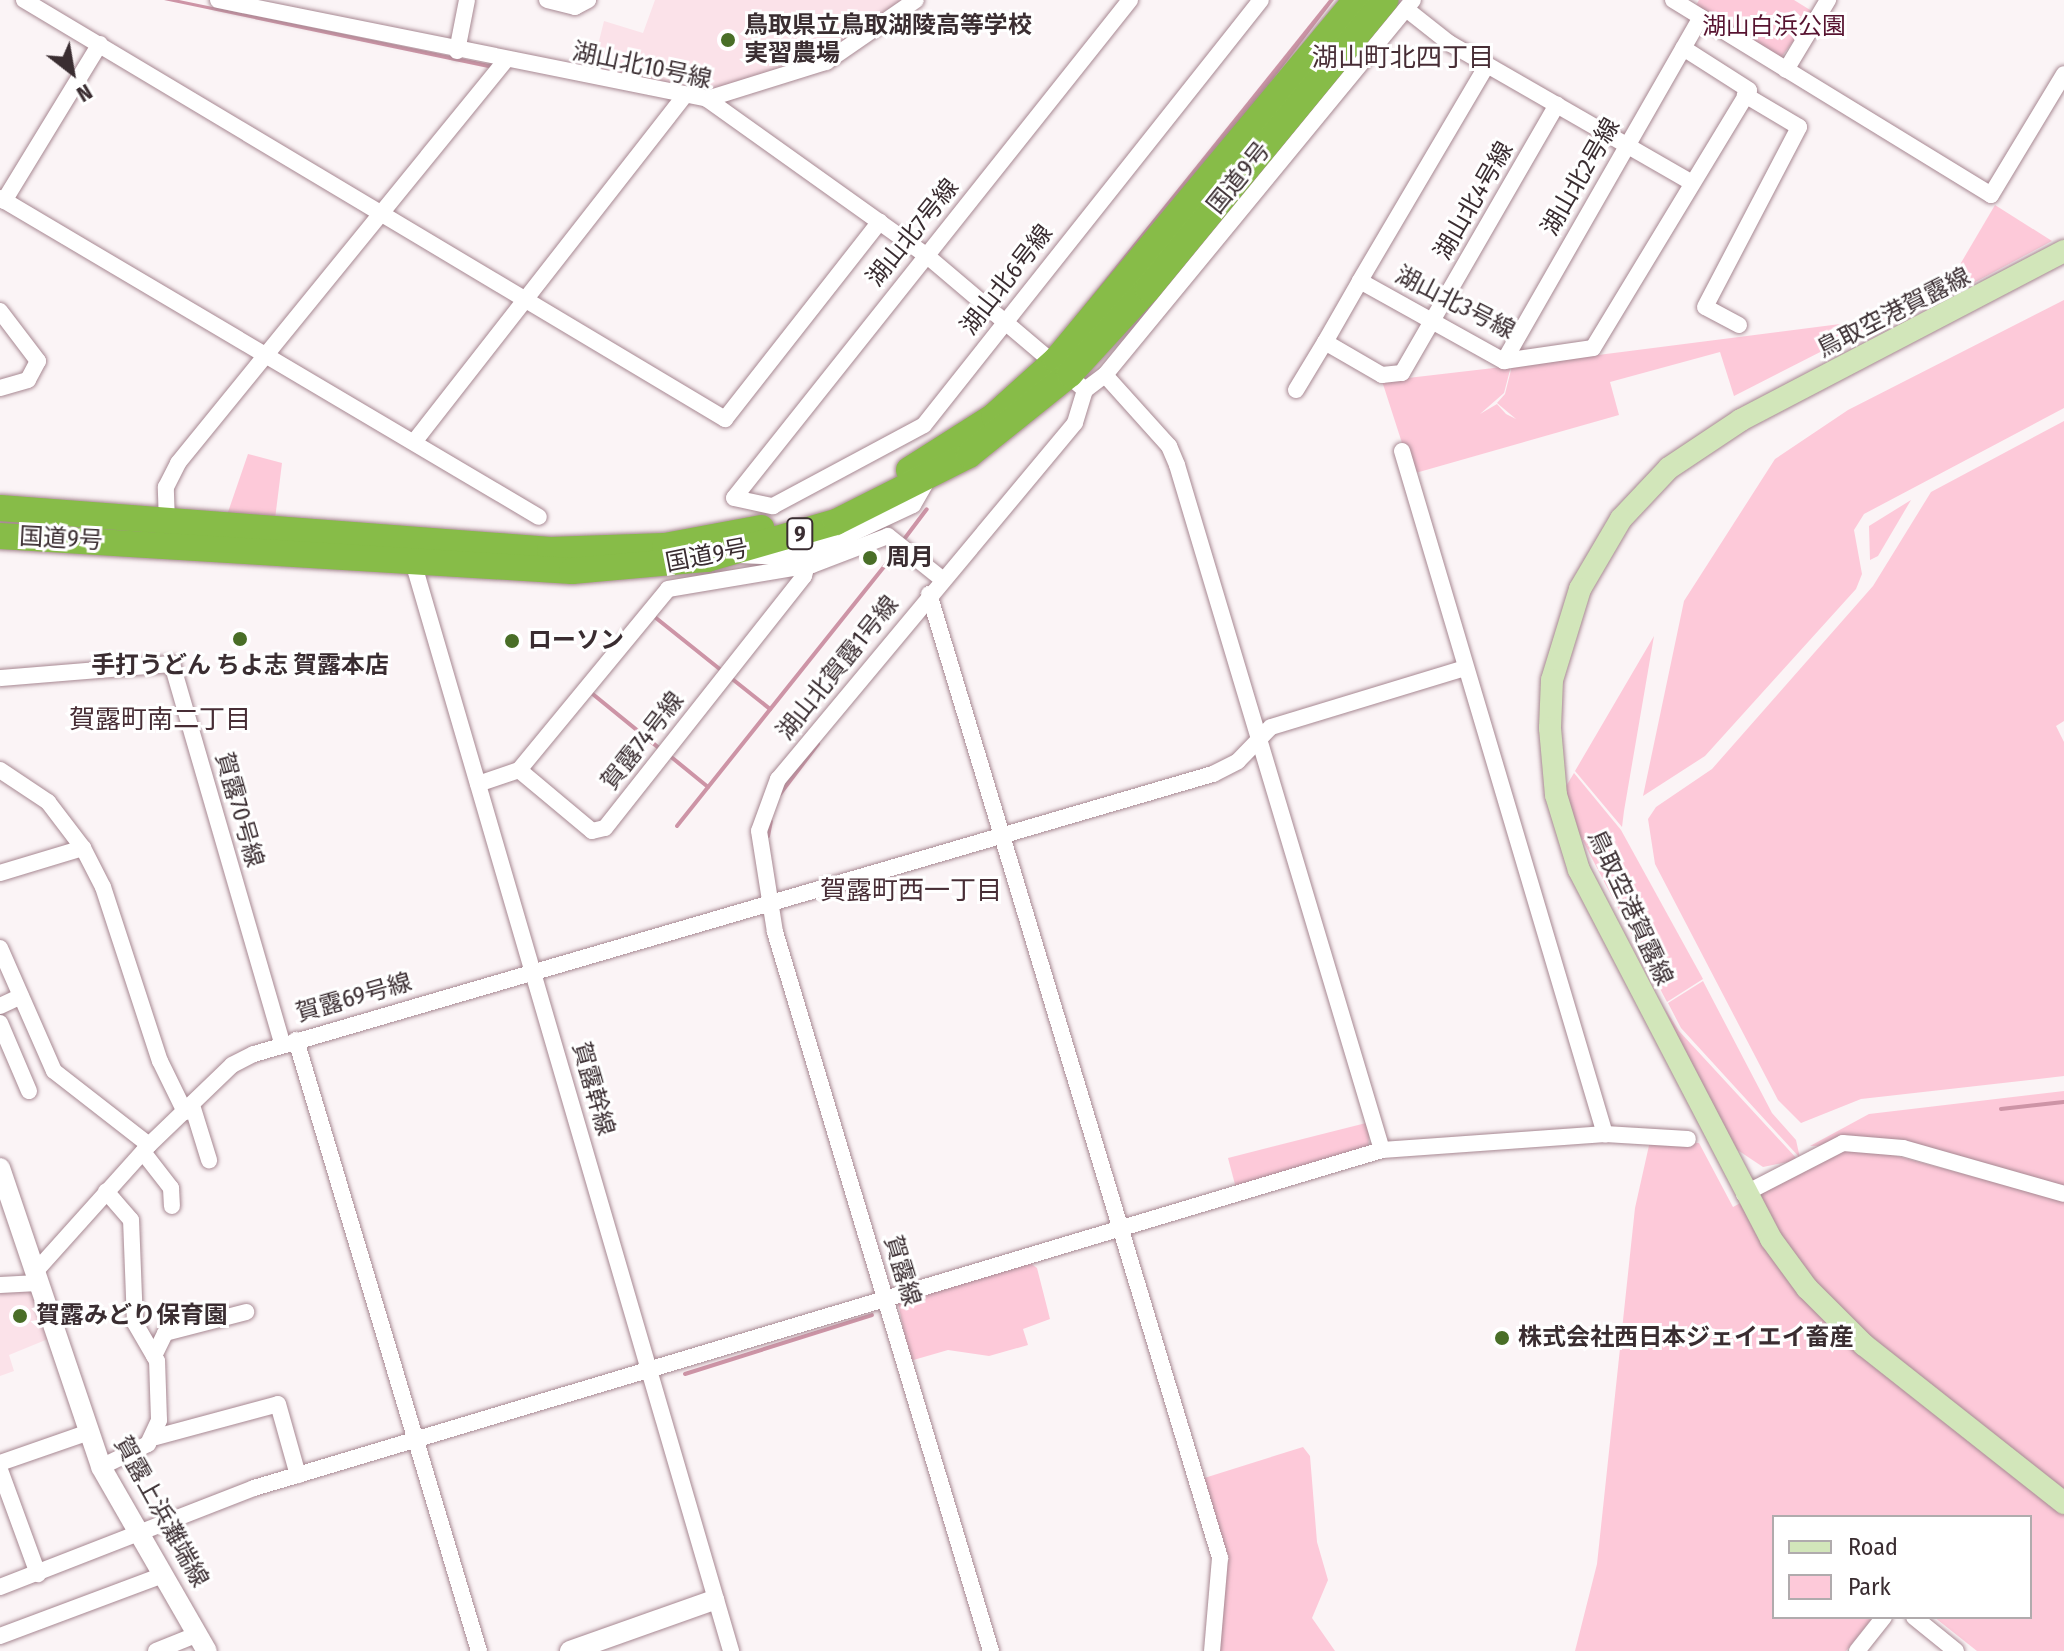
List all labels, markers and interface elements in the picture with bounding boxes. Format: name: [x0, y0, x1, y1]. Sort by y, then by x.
place label: 鳥取県立鳥取湖陵高等学校 実習農場: [744, 12, 1032, 68]
park label: 湖山白浜公園: [1702, 13, 1846, 41]
marker: 鳥取県立鳥取湖陵高等学校 実習農場: [719, 31, 737, 49]
north arrow: [32, 32, 112, 112]
street label: 湖山北10号線: [570, 37, 714, 95]
district label: 湖山町北四丁目: [1312, 42, 1494, 74]
text: N: [72, 78, 97, 108]
street label: 湖山北2号線: [1536, 113, 1626, 241]
street label: 国道9号: [1201, 136, 1277, 220]
street label: 湖山北4号線: [1429, 137, 1519, 265]
street label: 湖山北7号線: [861, 174, 965, 292]
street label: 湖山北6号線: [955, 219, 1059, 341]
street label: 湖山北3号線: [1390, 260, 1520, 346]
street label: 鳥取空港賀露線: [1813, 262, 1975, 364]
road number: 9: [786, 516, 814, 552]
street label: 国道9号: [18, 522, 104, 556]
street label: 国道9号: [663, 534, 751, 578]
place label: 周月: [886, 544, 934, 572]
marker: 周月: [861, 549, 879, 567]
street label: 湖山北賀露1号線: [771, 590, 905, 746]
place label: ローソン: [528, 627, 624, 655]
marker: 手打うどん ちよ志 賀露本店: [231, 630, 249, 648]
marker: ローソン: [503, 632, 521, 650]
place label: 手打うどん ちよ志 賀露本店: [91, 652, 389, 680]
street label: 賀露74号線: [596, 686, 690, 796]
district label: 賀露町南二丁目: [69, 704, 251, 736]
street label: 賀露70号線: [209, 749, 269, 871]
street label: 鳥取空港賀露線: [1581, 826, 1679, 990]
district label: 賀露町西一丁目: [820, 875, 1002, 907]
street label: 賀露69号線: [293, 968, 415, 1028]
street label: 賀露幹線: [566, 1039, 620, 1139]
street label: 賀露線: [878, 1232, 926, 1310]
place label: 賀露みどり保育園: [36, 1302, 228, 1330]
marker: 賀露みどり保育園: [11, 1307, 29, 1325]
place label: 株式会社西日本ジェイエイ畜産: [1518, 1324, 1854, 1352]
marker: 株式会社西日本ジェイエイ畜産: [1493, 1329, 1511, 1347]
street label: 賀露上浜灘端線: [108, 1432, 214, 1592]
legend: [1772, 1515, 2032, 1619]
text: Road: [1848, 1533, 1898, 1561]
text: Park: [1848, 1573, 1891, 1601]

